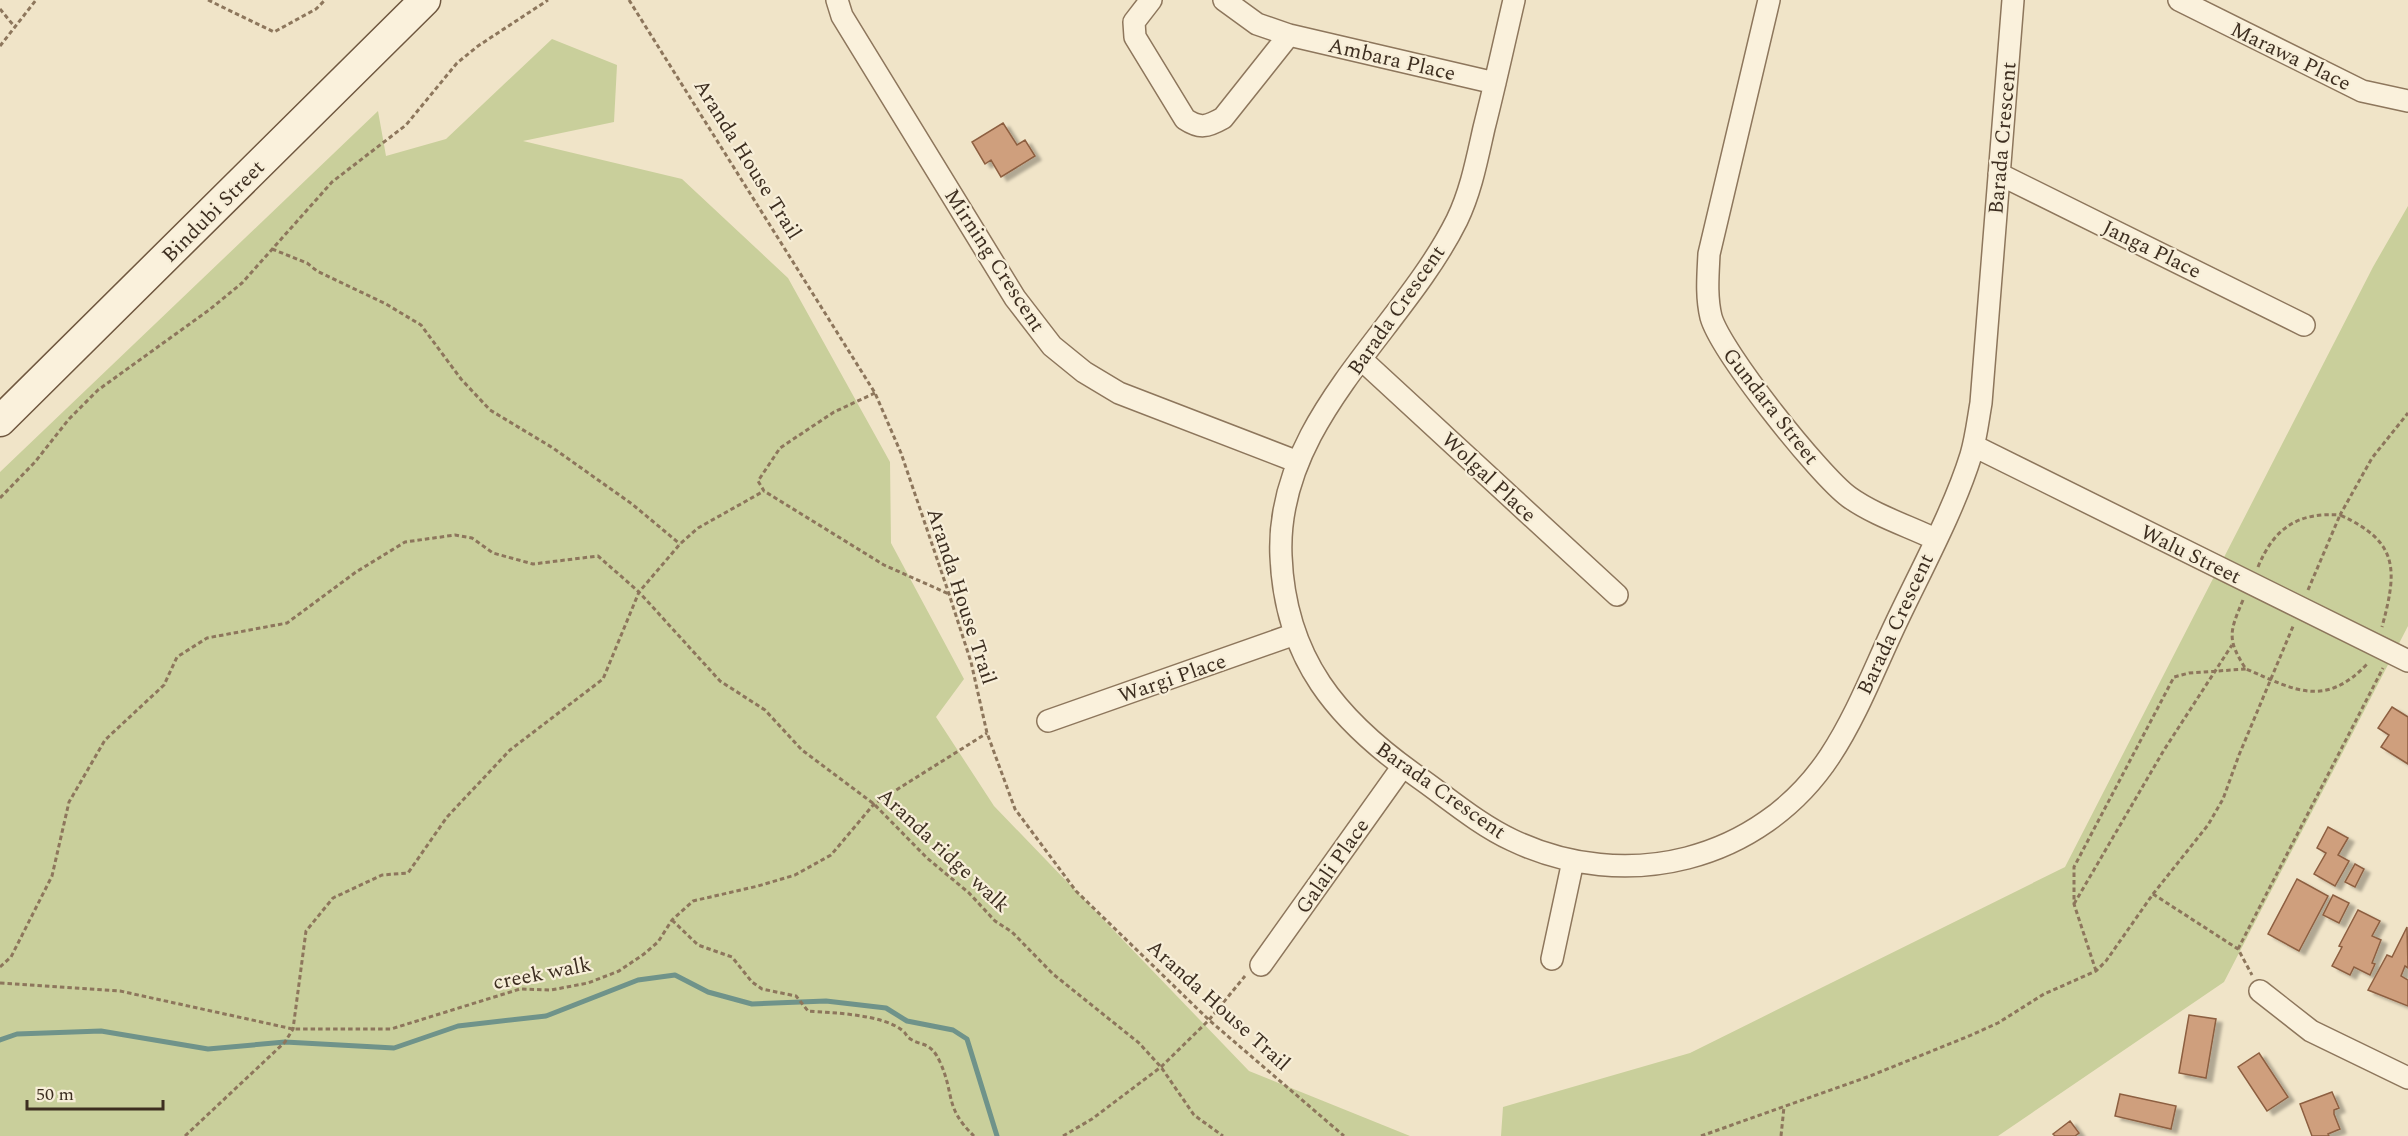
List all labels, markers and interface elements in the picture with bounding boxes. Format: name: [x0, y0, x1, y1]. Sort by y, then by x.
street label: Marawa Place: [2225, 14, 2356, 100]
street label: Ambara Place: [1325, 30, 1459, 90]
street label: Barada Crescent: [1980, 61, 2026, 216]
street label: Aranda House Trail: [685, 73, 809, 246]
street label: Bindubi Street: [155, 153, 273, 271]
street label: Mirning Crescent: [936, 183, 1053, 339]
street label: Janga Place: [2097, 212, 2207, 288]
street label: Barada Crescent: [1340, 239, 1454, 382]
street label: Gundara Street: [1714, 341, 1826, 472]
street label: Wolgal Place: [1433, 425, 1543, 531]
street label: Aranda House Trail: [917, 504, 1005, 689]
street label: Walu Street: [2135, 517, 2246, 593]
street label: Barada Crescent: [1849, 548, 1943, 700]
street label: Wargi Place: [1114, 646, 1231, 712]
street label: Barada Crescent: [1369, 734, 1512, 848]
street label: Aranda ridge walk: [870, 781, 1017, 921]
street label: Galali Place: [1288, 812, 1378, 921]
street label: Aranda House Trail: [1139, 932, 1297, 1079]
street label: creek walk: [490, 949, 594, 999]
scale bar: [27, 1073, 164, 1111]
text: 50 m: [36, 1081, 74, 1108]

